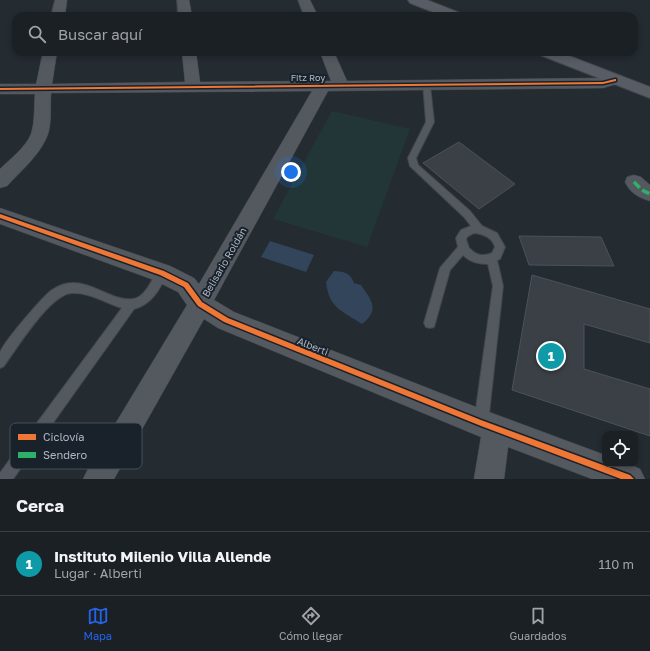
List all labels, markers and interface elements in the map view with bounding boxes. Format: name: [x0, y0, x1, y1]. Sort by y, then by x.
search box: [12, 12, 638, 56]
icon: search: [26, 23, 48, 45]
text: Buscar aquí: [58, 25, 142, 43]
street label: Fitz Roy: [291, 72, 325, 83]
your location: [281, 162, 301, 182]
street label: Belisario Roldán: [199, 225, 249, 299]
street label: Alberti: [296, 334, 330, 358]
pin: 1: [538, 341, 564, 371]
legend: [10, 423, 142, 469]
text: Ciclovía: [43, 430, 85, 443]
map controls: [602, 431, 638, 467]
button: locate: [602, 431, 638, 467]
text: Sendero: [43, 448, 88, 461]
text: Cerca: [16, 495, 64, 516]
text: Instituto Milenio Villa Allende: [54, 547, 271, 565]
text: 1: [26, 556, 32, 572]
text: 110 m: [599, 556, 634, 572]
text: Lugar · Alberti: [54, 565, 142, 581]
tab: Mapa: [83, 605, 112, 642]
tab: Cómo llegar: [279, 605, 343, 642]
tab: Guardados: [510, 605, 567, 642]

